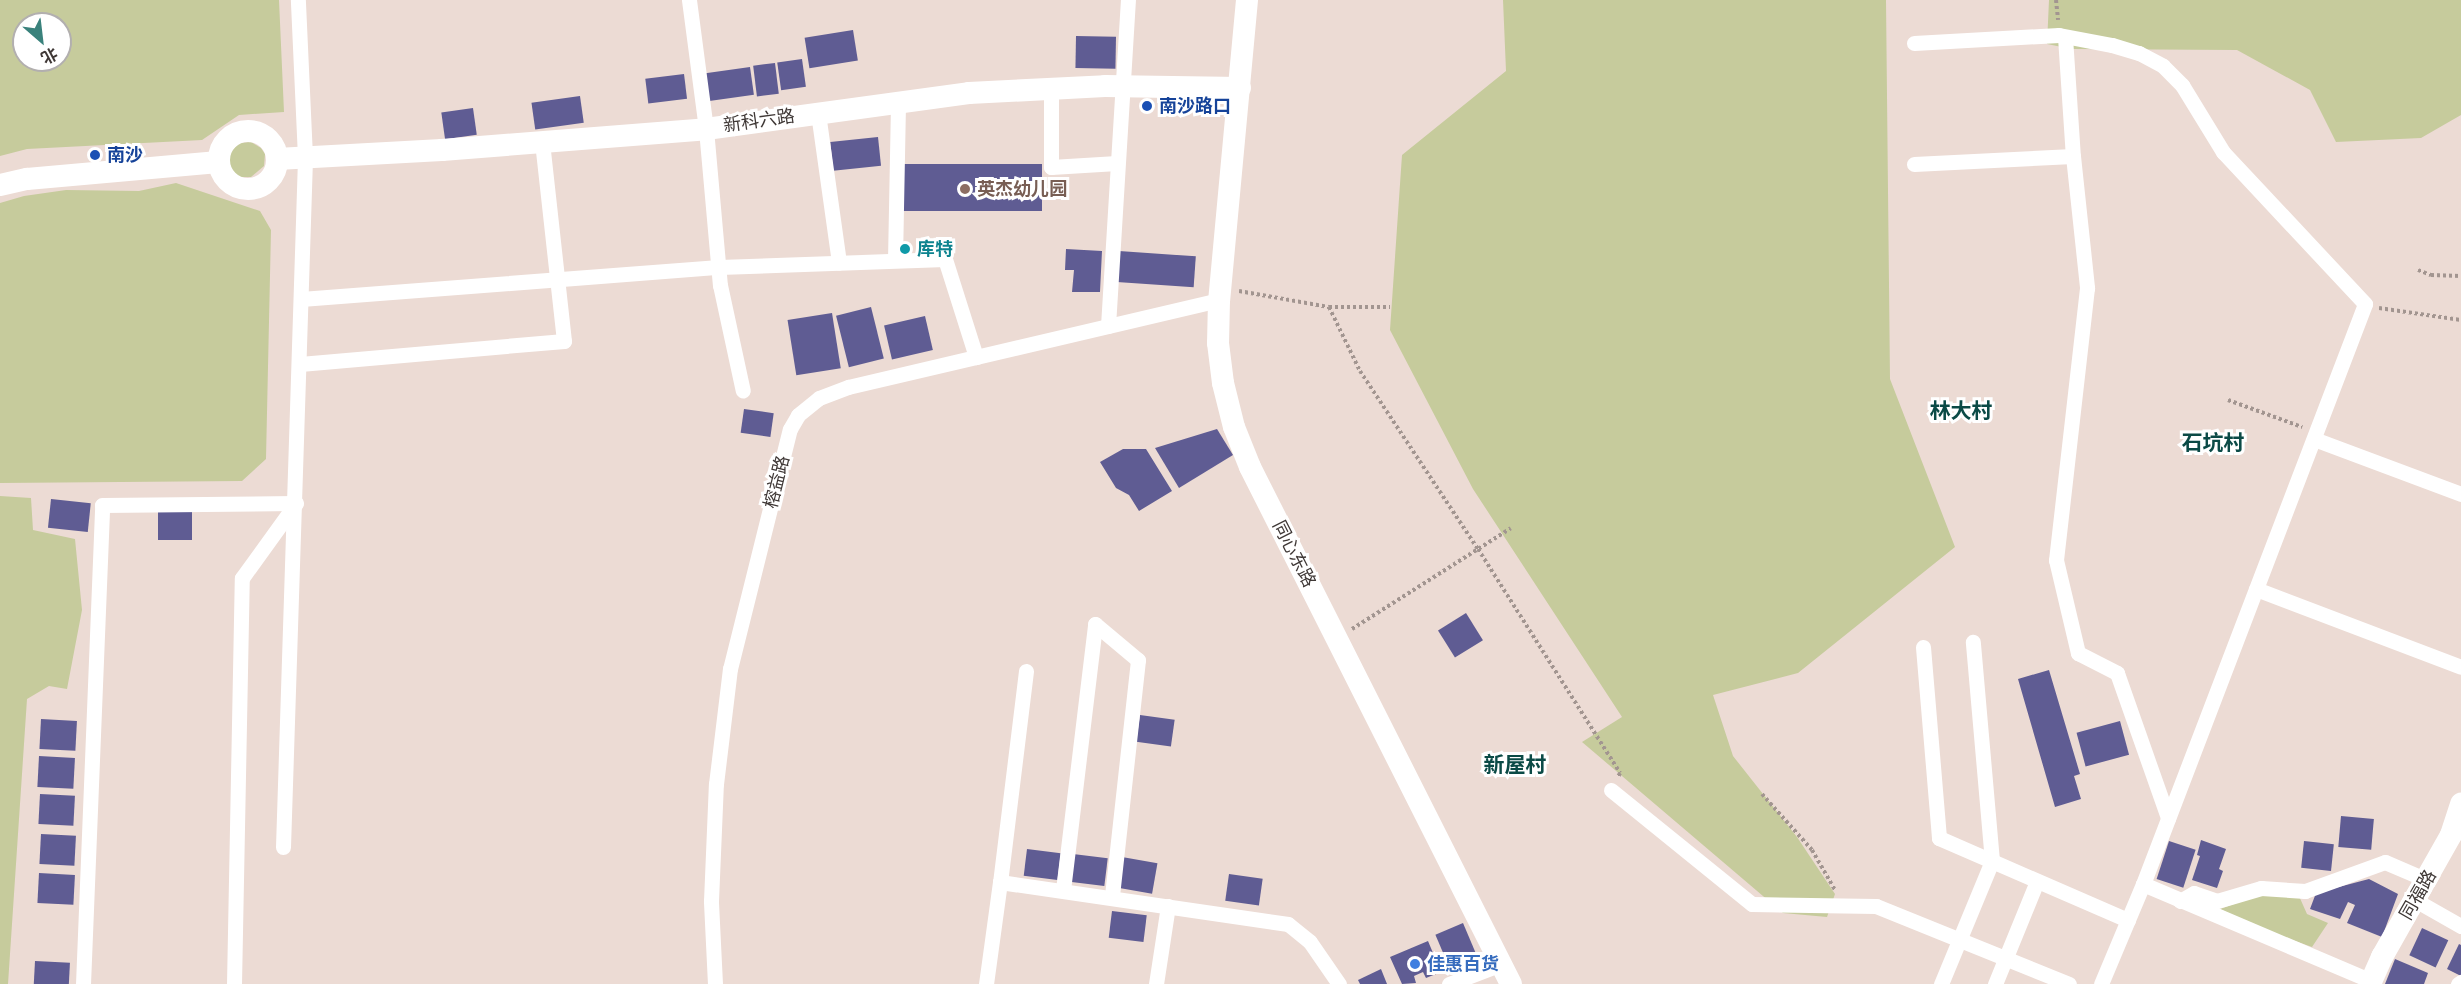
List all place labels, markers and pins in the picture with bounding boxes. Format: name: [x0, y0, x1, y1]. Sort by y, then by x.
place label: 南沙路口: [1159, 95, 1231, 117]
marker: 南沙路口: [1140, 99, 1154, 113]
place label: 南沙: [107, 144, 143, 166]
marker: 南沙: [88, 148, 102, 162]
place label: 英杰幼儿园: [977, 178, 1067, 200]
marker: 英杰幼儿园: [958, 182, 972, 196]
place label: 库特: [917, 238, 953, 260]
marker: 库特: [898, 242, 912, 256]
place label: 佳惠百货: [1427, 953, 1499, 975]
marker: 佳惠百货: [1408, 957, 1422, 971]

